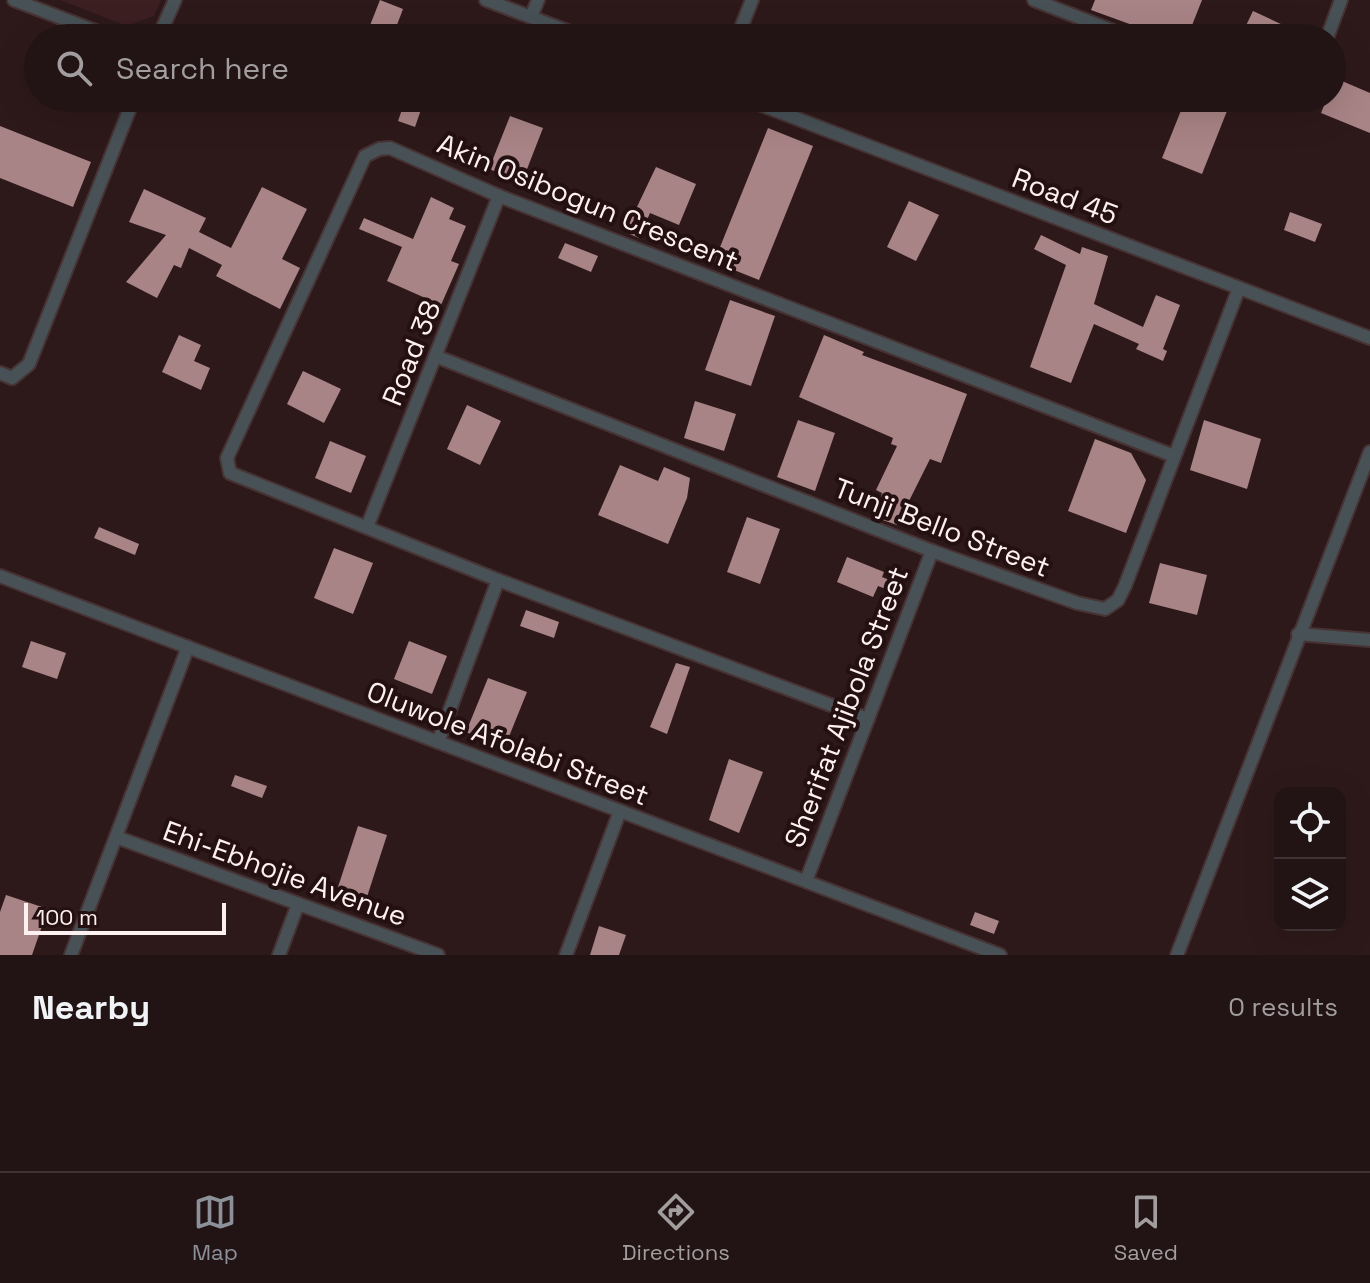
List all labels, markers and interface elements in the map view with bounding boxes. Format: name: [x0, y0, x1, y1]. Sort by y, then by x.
search box: [24, 24, 1346, 112]
icon: search: [52, 46, 96, 90]
text: Search here: [116, 49, 289, 88]
street label: Akin Osibogun Crescent: [432, 125, 744, 279]
street label: Road 45: [1007, 159, 1123, 233]
street label: Road 38: [374, 295, 448, 411]
street label: Tunji Bello Street: [829, 469, 1055, 585]
street label: Sherifat Ajibola Street: [776, 562, 916, 852]
street label: Oluwole Afolabi Street: [362, 673, 654, 813]
map controls: [1274, 787, 1346, 931]
button: locate: [1274, 787, 1346, 859]
street label: Ehi-Ebhojie Avenue: [158, 812, 412, 934]
button: layers: [1274, 859, 1346, 931]
scale bar: [24, 899, 226, 935]
text: 100 m: [36, 903, 98, 931]
text: Nearby: [32, 986, 150, 1029]
text: 0 results: [1228, 990, 1338, 1024]
tab: Map: [192, 1190, 238, 1266]
tab: Directions: [622, 1190, 730, 1266]
tab: Saved: [1114, 1190, 1178, 1266]

